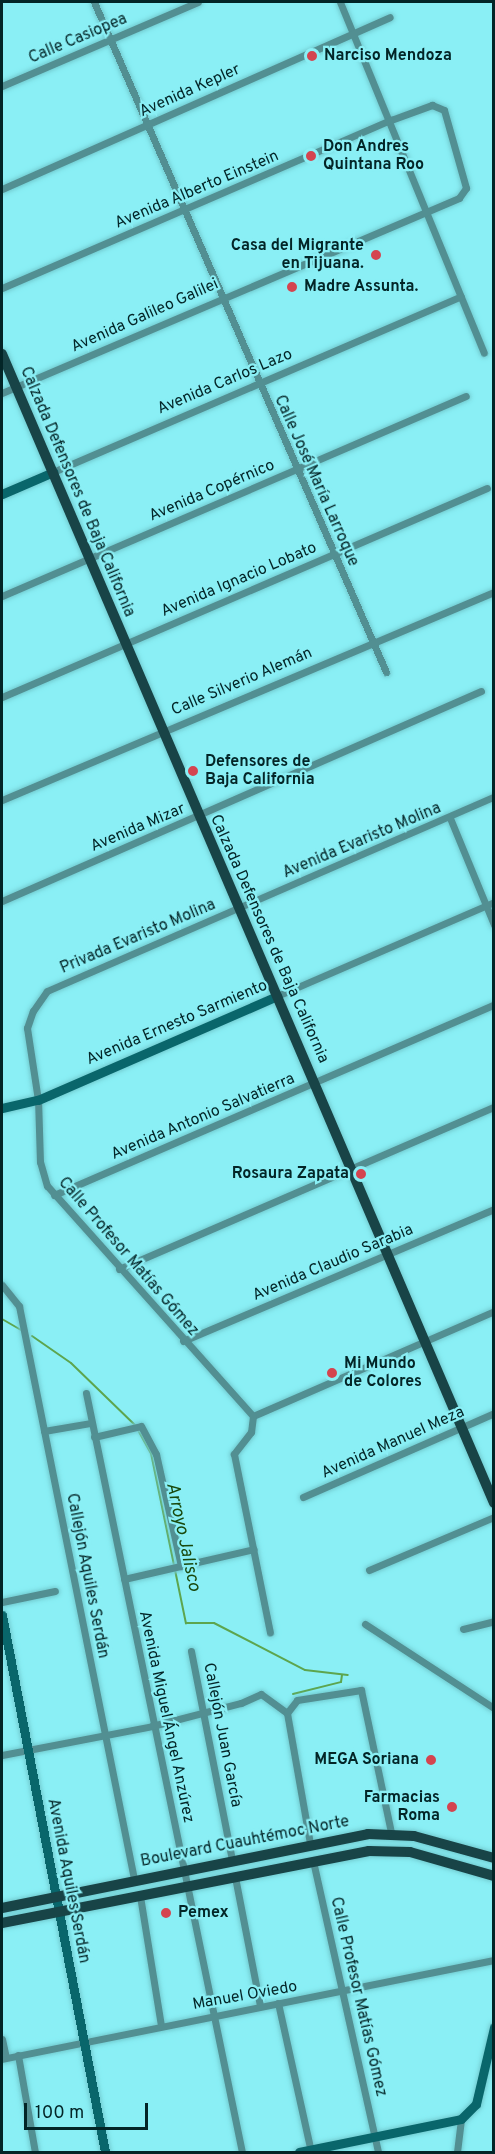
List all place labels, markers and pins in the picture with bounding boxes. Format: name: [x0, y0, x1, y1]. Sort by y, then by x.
place label: Narciso Mendoza: [324, 46, 452, 66]
marker: Narciso Mendoza: [305, 49, 319, 63]
place label: Don Andres Quintana Roo: [323, 137, 424, 175]
marker: Don Andres Quintana Roo: [304, 149, 318, 163]
place label: Casa del Migrante en Tijuana.: [231, 236, 364, 274]
marker: Casa del Migrante en Tijuana.: [369, 248, 383, 262]
place label: Madre Assunta.: [304, 277, 419, 297]
marker: Madre Assunta.: [285, 280, 299, 294]
place label: Defensores de Baja California: [205, 752, 315, 790]
marker: Defensores de Baja California: [186, 764, 200, 778]
place label: Rosaura Zapata: [232, 1164, 349, 1184]
marker: Rosaura Zapata: [354, 1167, 368, 1181]
place label: Mi Mundo de Colores: [344, 1354, 422, 1392]
marker: Mi Mundo de Colores: [325, 1366, 339, 1380]
place label: MEGA Soriana: [314, 1750, 419, 1770]
marker: MEGA Soriana: [424, 1753, 438, 1767]
place label: Farmacias Roma: [364, 1788, 440, 1826]
marker: Farmacias Roma: [445, 1800, 459, 1814]
place label: Pemex: [178, 1903, 229, 1923]
marker: Pemex: [159, 1906, 173, 1920]

